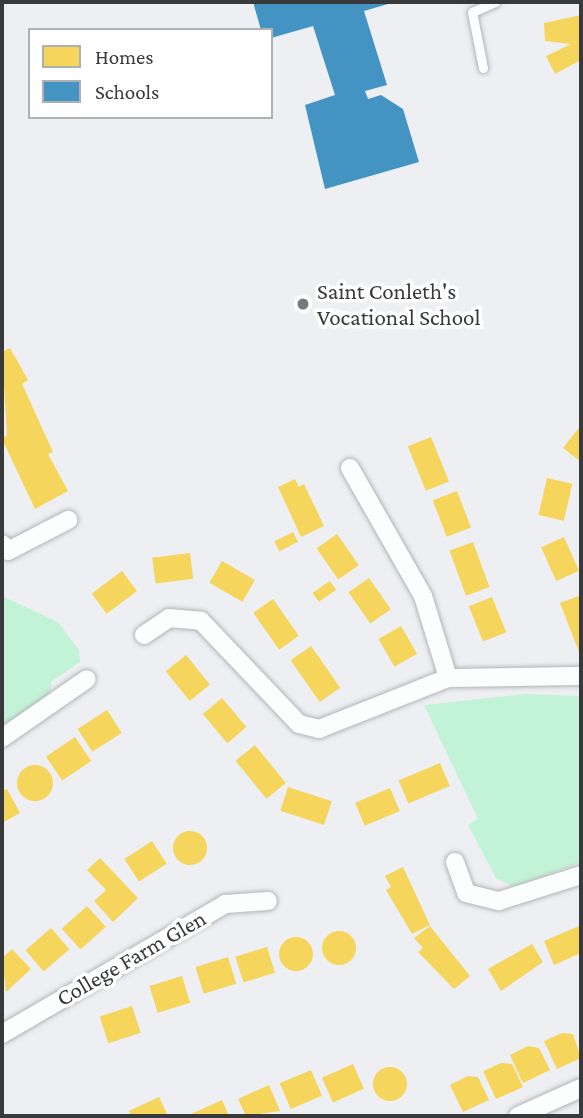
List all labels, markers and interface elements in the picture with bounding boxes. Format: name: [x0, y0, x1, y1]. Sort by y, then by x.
legend: [28, 28, 273, 119]
text: Homes: [95, 45, 154, 69]
text: Schools: [95, 80, 159, 104]
place label: Saint Conleth's Vocational School: [317, 277, 481, 331]
marker: Saint Conleth's Vocational School: [295, 296, 311, 312]
street label: College Farm Glen: [51, 904, 211, 1012]

